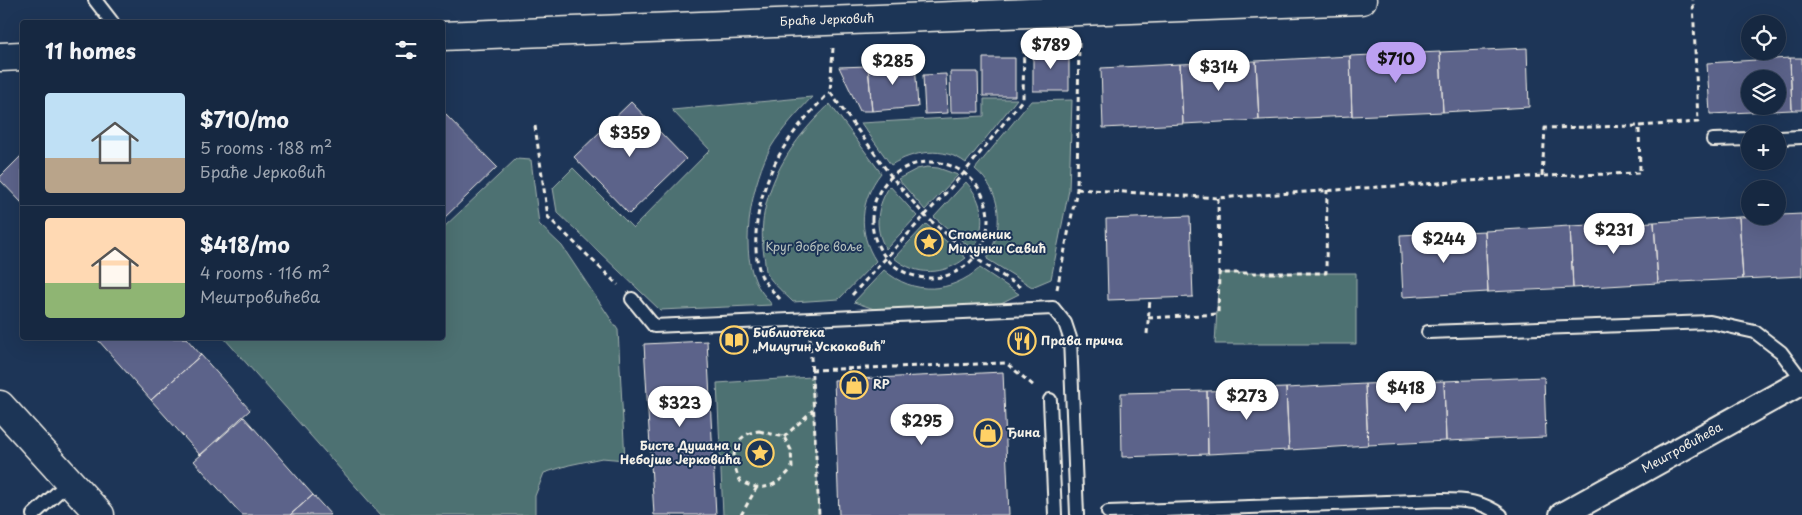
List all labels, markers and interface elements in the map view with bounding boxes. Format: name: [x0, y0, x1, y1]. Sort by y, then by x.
street label: Браће Јерковић: [780, 8, 874, 30]
map controls: [1741, 15, 1786, 225]
button: locate: [1741, 15, 1786, 60]
pin: $789: [1021, 28, 1081, 70]
text: $789: [1032, 32, 1070, 56]
text: 11 homes: [45, 34, 136, 66]
icon: filters: [392, 36, 420, 64]
pin: $710: [1366, 42, 1426, 84]
pin: $285: [863, 44, 923, 86]
text: $710: [1377, 46, 1415, 70]
text: $285: [872, 48, 914, 72]
pin: $314: [1189, 49, 1249, 92]
text: $314: [1200, 54, 1238, 78]
button: layers: [1741, 70, 1786, 115]
text: $710/mo: [200, 103, 289, 135]
icon: home: [85, 113, 145, 173]
pin: $359: [600, 116, 660, 158]
text: $359: [610, 120, 650, 144]
button: +: [1741, 125, 1786, 170]
text: 5 rooms · 188 m²: [200, 135, 332, 159]
text: Браће Јерковић: [200, 159, 326, 183]
button: −: [1741, 180, 1786, 225]
pin: $231: [1584, 212, 1644, 255]
text: $231: [1595, 217, 1633, 241]
pin: $244: [1414, 222, 1474, 264]
place label: Споменик Милунки Савић: [948, 225, 1046, 257]
text: $244: [1423, 226, 1465, 250]
place icon: Споменик Милунки Савић: [914, 227, 944, 257]
text: $418/mo: [200, 228, 290, 260]
park label: Круг добре воље: [766, 237, 863, 255]
icon: home: [85, 238, 145, 298]
text: 4 rooms · 116 m²: [200, 260, 330, 284]
text: Мештровићева: [200, 284, 320, 308]
place label: Библиотека „Милутин Ускоковић”: [753, 323, 885, 355]
library icon: Библиотека „Милутин Ускоковић”: [719, 325, 749, 355]
restaurant icon: Права прича: [1007, 326, 1037, 356]
place label: Права прича: [1041, 331, 1124, 349]
shop icon: RP: [839, 370, 869, 400]
pin: $418: [1376, 370, 1436, 413]
place label: RP: [873, 375, 890, 393]
text: $418: [1387, 375, 1425, 399]
pin: $273: [1217, 378, 1277, 421]
text: $273: [1227, 383, 1267, 407]
pin: $323: [650, 386, 710, 428]
text: $323: [659, 390, 701, 414]
pin: $295: [892, 404, 952, 446]
text: $295: [901, 408, 943, 432]
street label: Мештровићева: [1638, 417, 1726, 477]
shop icon: Ђина: [973, 418, 1003, 448]
place label: Ђина: [1007, 423, 1041, 441]
place label: Бисте Душана и Небојше Јерковића: [620, 436, 742, 468]
place icon: Бисте Душана и Небојше Јерковића: [745, 438, 775, 468]

